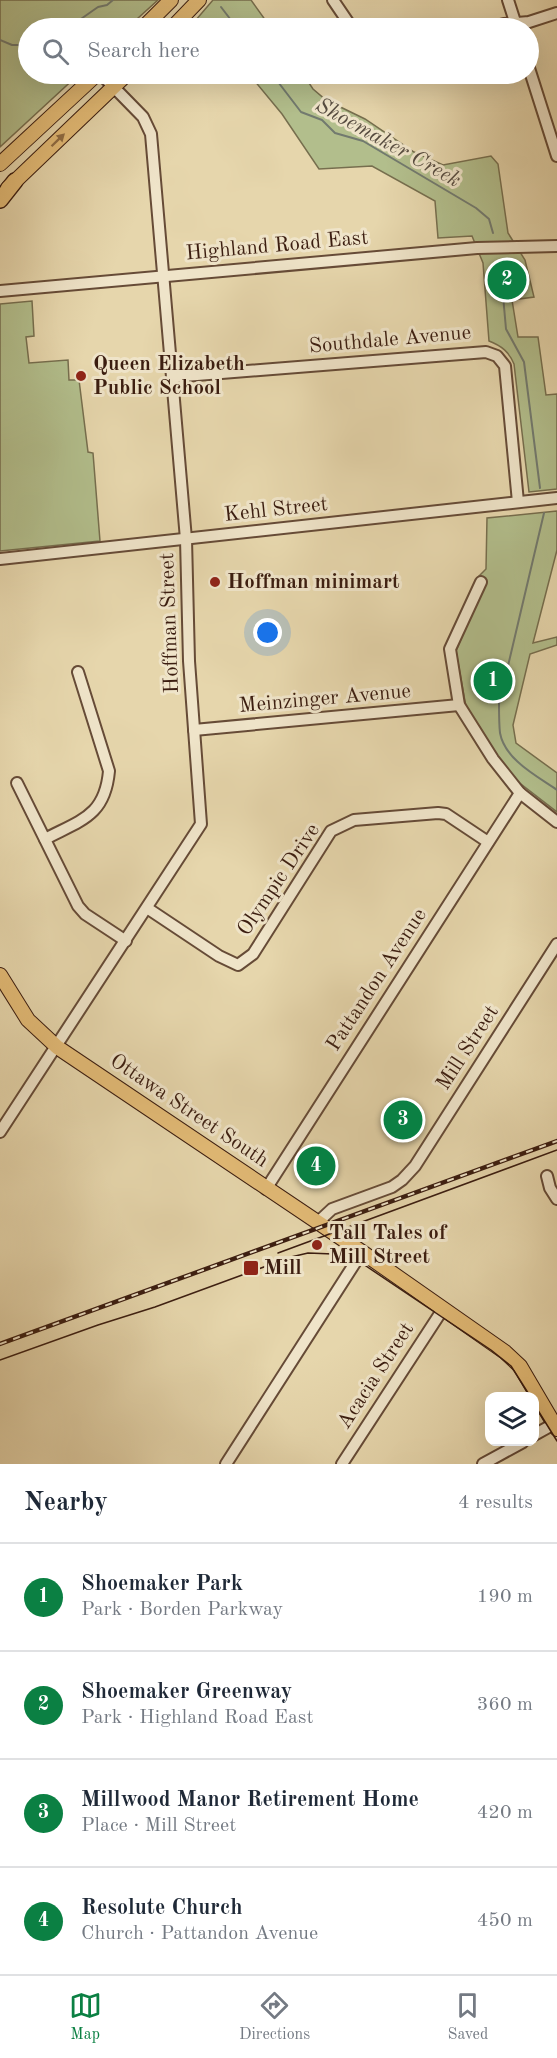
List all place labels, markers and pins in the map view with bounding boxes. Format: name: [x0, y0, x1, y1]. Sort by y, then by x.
pin: 2: [488, 258, 526, 302]
place label: Queen Elizabeth Public School: [93, 354, 245, 399]
marker: Queen Elizabeth Public School: [74, 369, 88, 383]
place label: Hoffman minimart: [227, 572, 400, 593]
marker: Hoffman minimart: [208, 575, 222, 589]
pin: 1: [474, 658, 512, 704]
pin: 3: [384, 1098, 422, 1142]
pin: 4: [296, 1144, 336, 1188]
place label: Tall Tales of Mill Street: [329, 1223, 448, 1268]
marker: Tall Tales of Mill Street: [310, 1238, 324, 1252]
place label: Mill: [264, 1258, 302, 1279]
marker: Mill: [242, 1259, 260, 1277]

